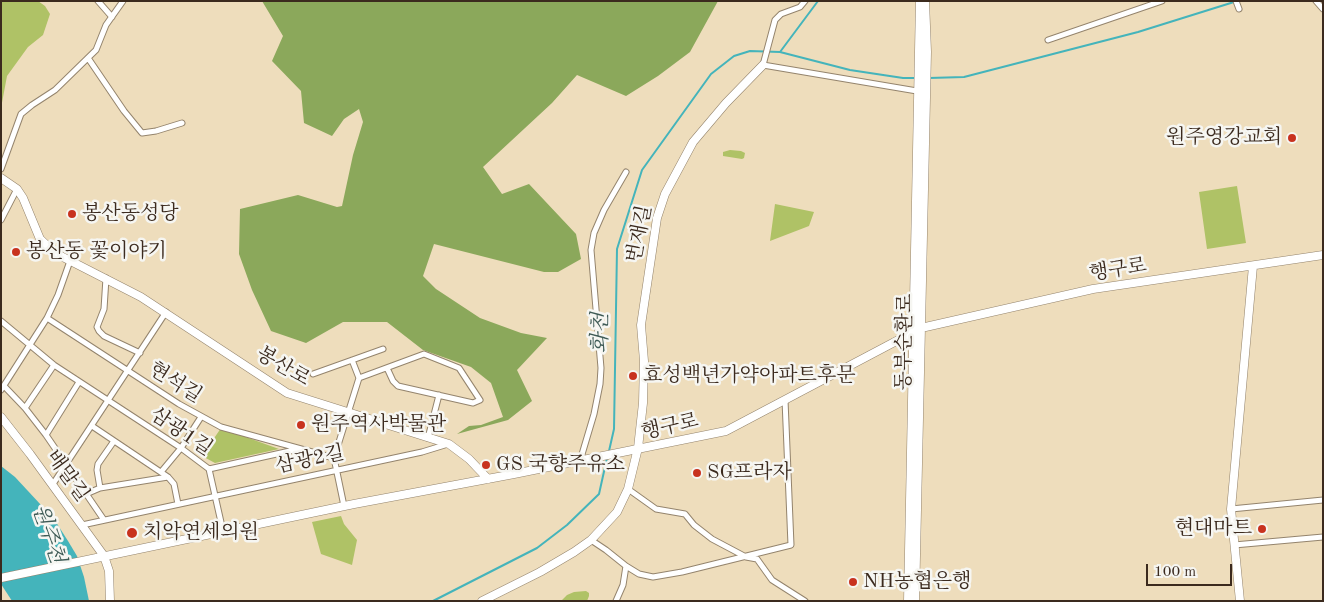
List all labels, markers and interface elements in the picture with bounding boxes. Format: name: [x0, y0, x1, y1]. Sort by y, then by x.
place label: 원주영강교회: [1166, 126, 1282, 150]
marker: 원주영강교회: [1286, 132, 1298, 144]
place label: 봉산동성당: [82, 202, 179, 226]
street label: 번재길: [623, 203, 657, 265]
marker: 봉산동성당: [66, 208, 78, 220]
place label: 봉산동 꽃이야기: [26, 240, 167, 264]
marker: 봉산동 꽃이야기: [10, 246, 22, 258]
street label: 행구로: [1087, 254, 1149, 286]
street label: 동부순환로: [892, 293, 918, 391]
water label: 화천: [588, 312, 614, 354]
street label: 봉산로: [252, 342, 314, 392]
street label: 현석길: [144, 357, 206, 409]
place label: 효성백년가약아파트후문: [643, 364, 856, 388]
marker: 효성백년가약아파트후문: [627, 370, 639, 382]
street label: 삼광1길: [145, 403, 217, 461]
street label: 행구로: [639, 409, 701, 445]
place label: 원주역사박물관: [311, 413, 446, 437]
marker: 원주역사박물관: [295, 419, 307, 431]
street label: 삼광2길: [273, 441, 347, 479]
street label: 배말길: [40, 446, 94, 506]
place label: GS 국향주유소: [496, 453, 625, 477]
marker: GS 국향주유소: [480, 459, 492, 471]
place label: SG프라자: [707, 461, 792, 485]
marker: SG프라자: [691, 467, 703, 479]
water label: 원주천: [26, 501, 70, 567]
place label: 현대마트: [1175, 517, 1252, 541]
place label: 치악연세의원: [143, 521, 259, 545]
marker: 현대마트: [1256, 523, 1268, 535]
marker: 치악연세의원: [125, 526, 139, 540]
scale bar: [1149, 554, 1235, 586]
text: 100 m: [1154, 565, 1196, 580]
place label: NH농협은행: [863, 570, 971, 594]
marker: NH농협은행: [847, 576, 859, 588]

